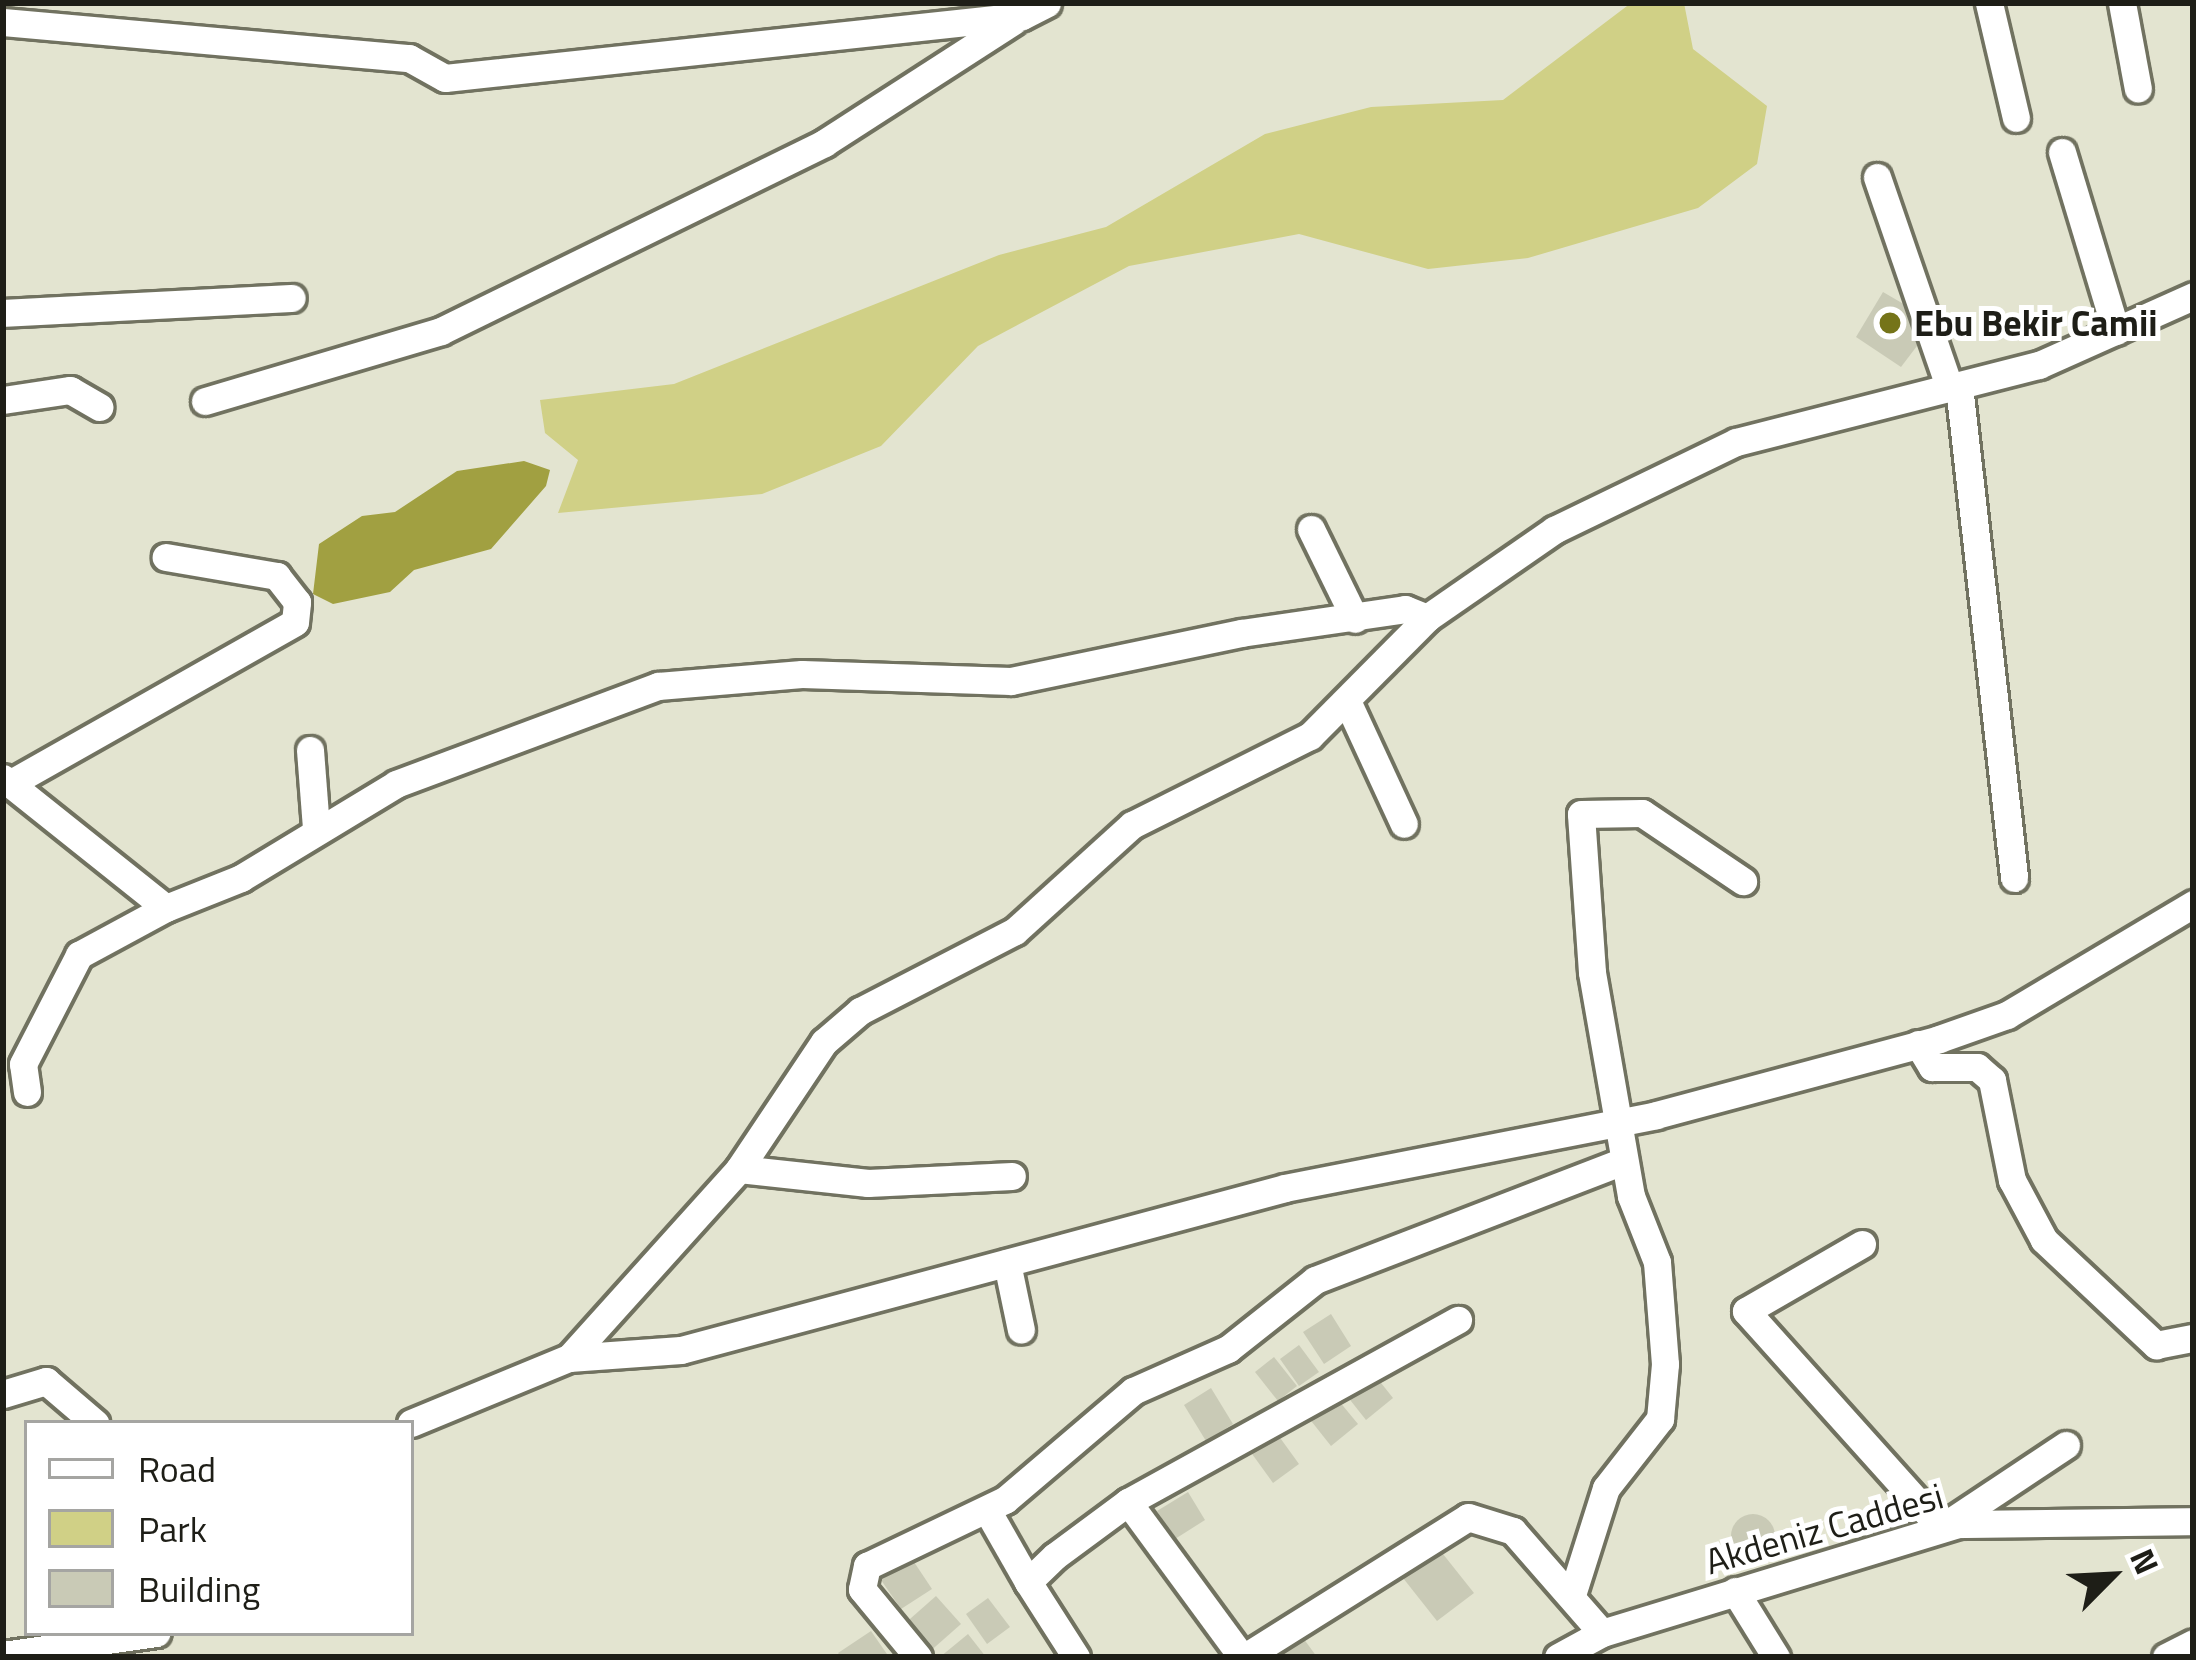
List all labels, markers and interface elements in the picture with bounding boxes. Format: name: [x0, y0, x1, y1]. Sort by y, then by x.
place label: Ebu Bekir Camii: [1914, 301, 2158, 345]
marker: Ebu Bekir Camii: [1877, 310, 1903, 336]
legend: [24, 1420, 414, 1636]
text: Road: [138, 1441, 216, 1496]
street label: Akdeniz Caddesi: [1700, 1473, 1948, 1583]
text: Park: [138, 1501, 207, 1556]
north arrow: [2052, 1516, 2172, 1636]
text: N: [2117, 1541, 2172, 1582]
text: Building: [138, 1561, 260, 1616]

